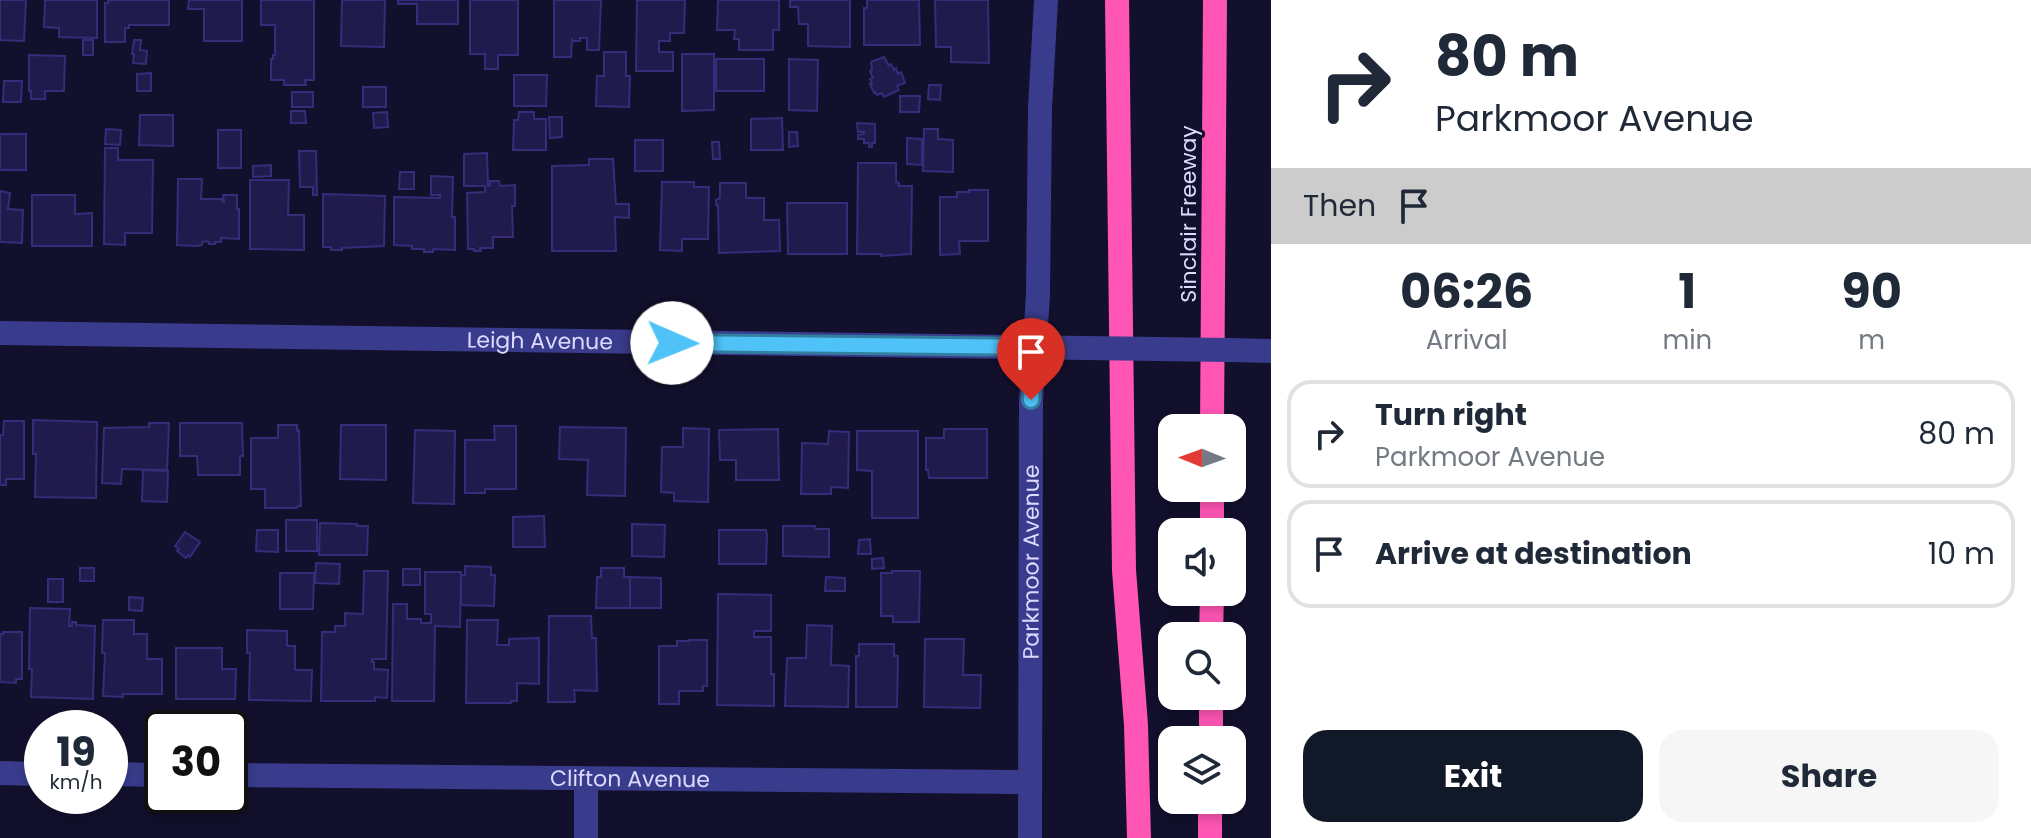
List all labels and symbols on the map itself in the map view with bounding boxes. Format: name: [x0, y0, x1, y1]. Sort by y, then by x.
street label: Sinclair Freeway: [1173, 125, 1204, 303]
position arrow: [630, 301, 714, 385]
pin: [997, 318, 1065, 400]
street label: Leigh Avenue: [467, 324, 613, 357]
north arrow: [1158, 414, 1246, 502]
street label: Parkmoor Avenue: [1015, 465, 1047, 659]
speed limit sign: 30: [144, 710, 248, 814]
street label: Clifton Avenue: [550, 763, 710, 795]

